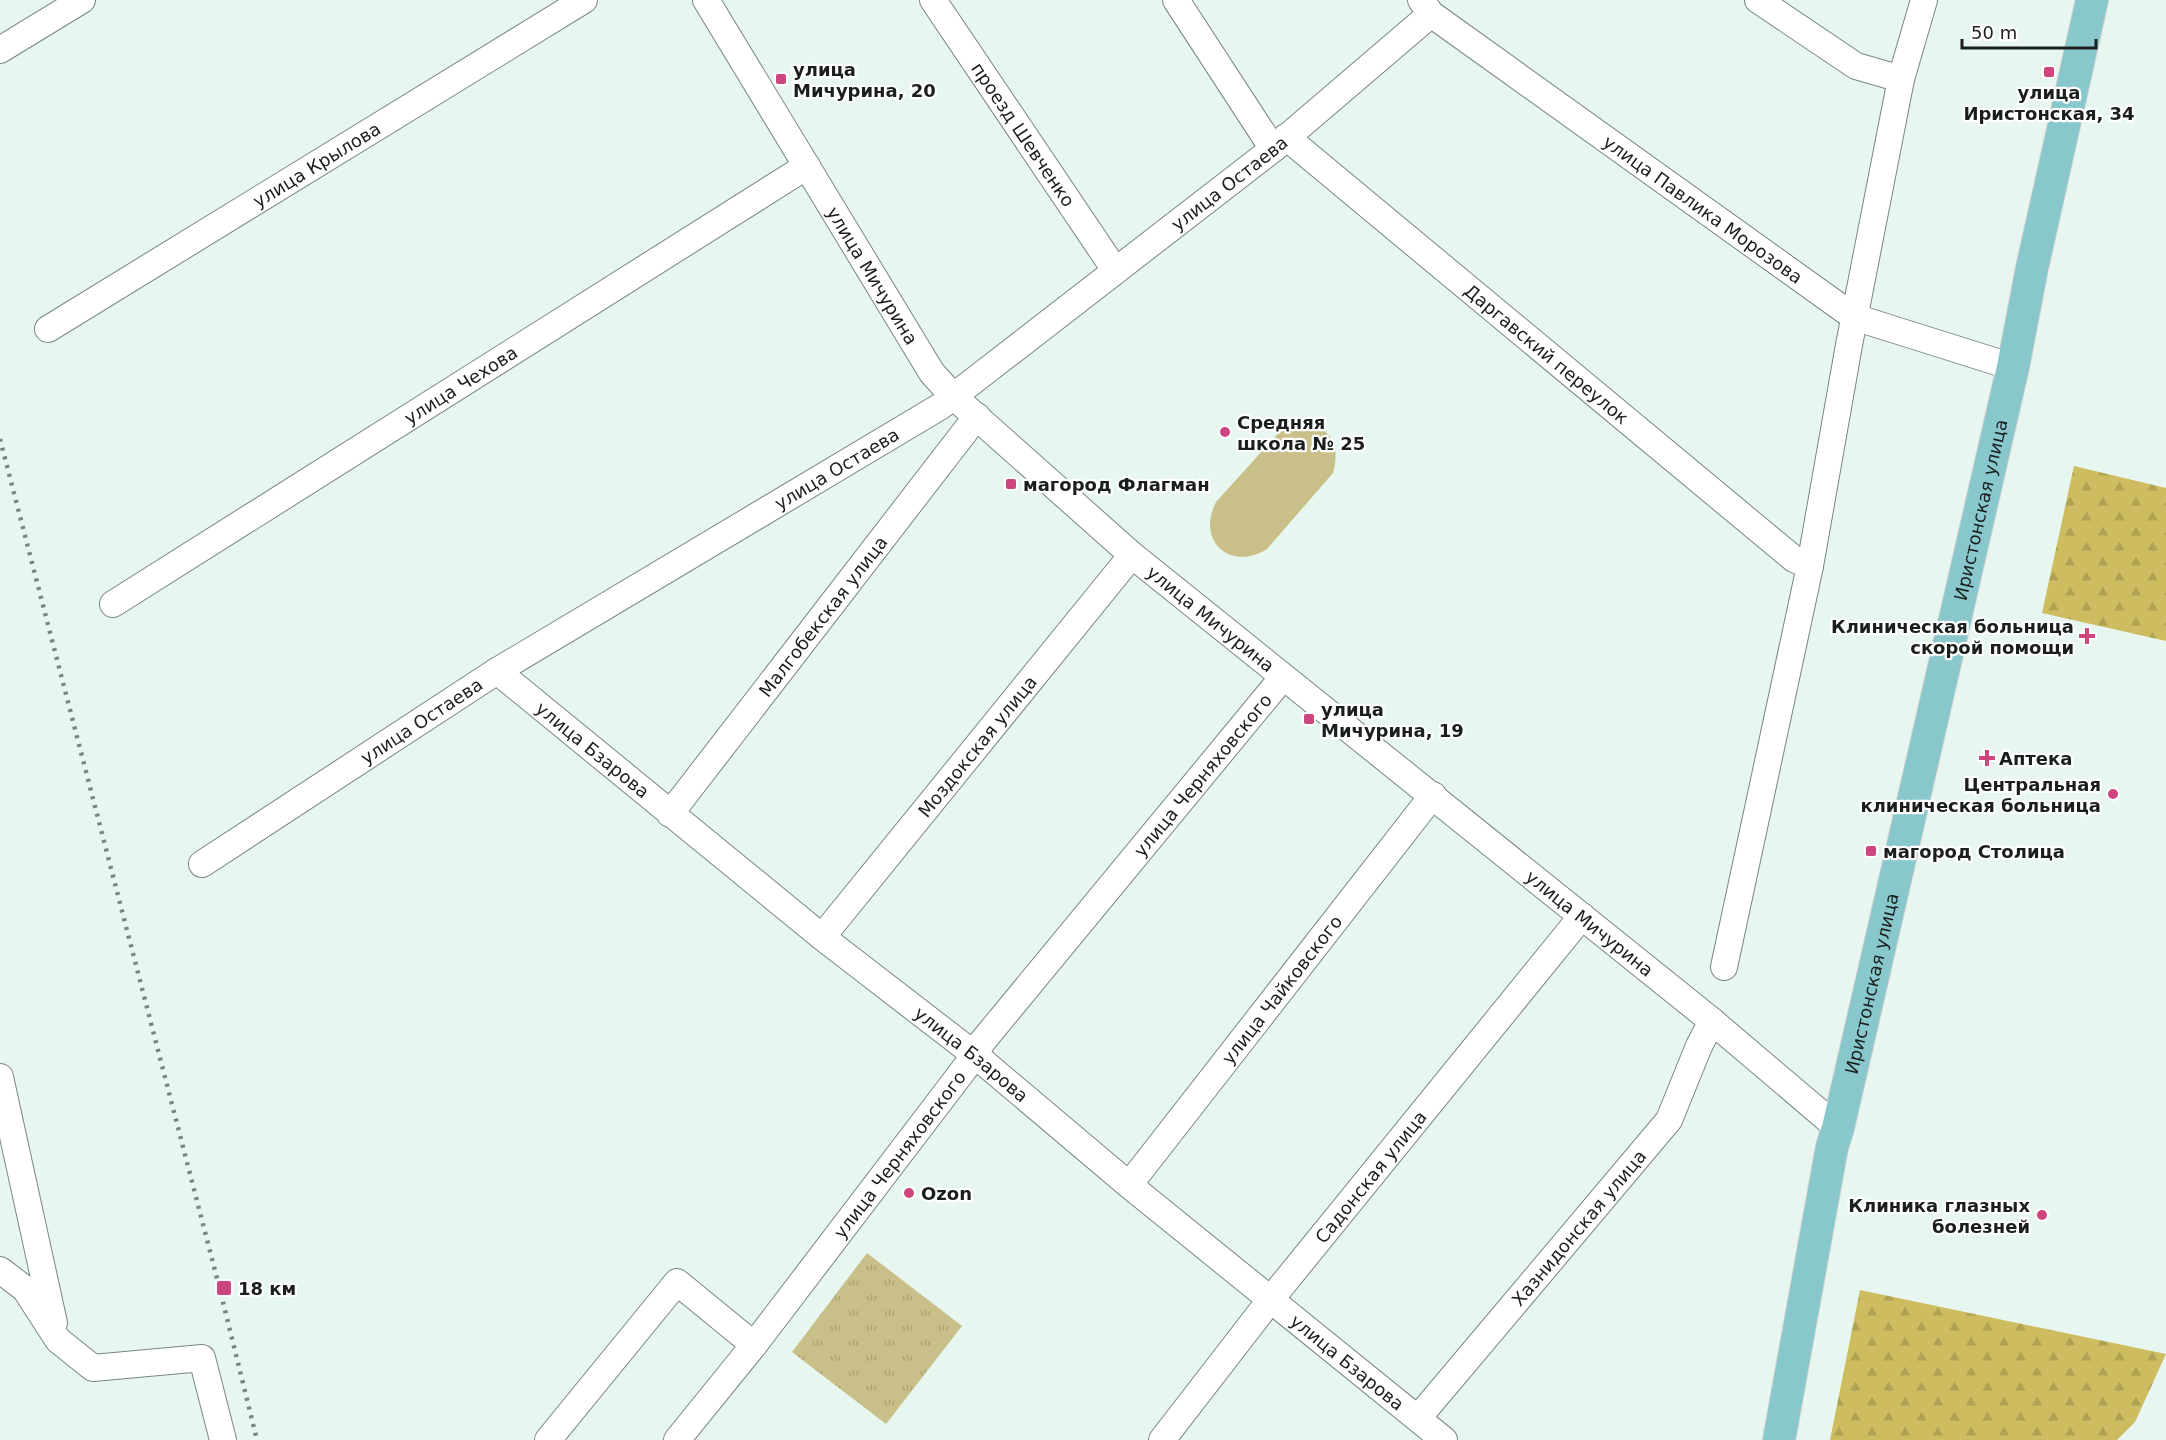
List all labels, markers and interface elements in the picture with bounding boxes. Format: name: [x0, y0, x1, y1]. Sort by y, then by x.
scale bar: [1962, 12, 2096, 50]
text: 50 m: [1971, 22, 2017, 43]
street label: проезд Шевченко: [967, 58, 1080, 210]
place label: улица Мичурина, 20: [793, 59, 936, 101]
marker: улица Иристонская, 34: [2042, 65, 2056, 79]
marker: улица Мичурина, 20: [774, 72, 788, 86]
place label: улица Иристонская, 34: [1963, 82, 2135, 124]
street label: улица Крылова: [249, 117, 384, 211]
street label: улица Павлика Морозова: [1599, 130, 1807, 287]
street label: улица Остаева: [1167, 131, 1291, 234]
street label: улица Мичурина: [823, 203, 923, 348]
street label: Даргавский переулок: [1460, 279, 1633, 428]
street label: улица Чехова: [400, 341, 521, 428]
place label: Средняя школа № 25: [1237, 412, 1365, 454]
street label: Иристонская улица: [1949, 417, 2011, 602]
street label: улица Остаева: [771, 423, 903, 514]
marker: Средняя школа № 25: [1218, 425, 1232, 439]
place label: магород Флагман: [1023, 474, 1210, 495]
marker: магород Флагман: [1004, 477, 1018, 491]
street label: Малгобекская улица: [754, 532, 891, 701]
street label: улица Мичурина: [1143, 561, 1279, 676]
place label: Клиническая больница скорой помощи: [1831, 616, 2074, 658]
marker: Клиническая больница скорой помощи: [2078, 627, 2096, 645]
street label: Моздокская улица: [913, 671, 1041, 821]
street label: улица Остаева: [356, 673, 486, 768]
street label: улица Черняховского: [1129, 689, 1276, 861]
street label: улица Бзарова: [532, 697, 654, 802]
place label: улица Мичурина, 19: [1321, 699, 1464, 741]
marker: улица Мичурина, 19: [1302, 712, 1316, 726]
place label: Аптека: [1999, 748, 2072, 769]
marker: Аптека: [1980, 751, 1994, 765]
place label: Центральная клиническая больница: [1860, 774, 2101, 816]
marker: Центральная клиническая больница: [2106, 787, 2120, 801]
place label: магород Столица: [1883, 841, 2065, 862]
marker: магород Столица: [1864, 844, 1878, 858]
street label: улица Мичурина: [1522, 865, 1658, 980]
street label: Иристонская улица: [1840, 891, 1902, 1076]
street label: улица Чайковского: [1217, 911, 1346, 1068]
street label: улица Бзарова: [911, 1002, 1033, 1106]
street label: улица Черняховского: [829, 1066, 970, 1242]
street label: Садонская улица: [1310, 1106, 1430, 1247]
street label: Хазнидонская улица: [1507, 1145, 1650, 1310]
place label: Ozon: [921, 1183, 972, 1204]
marker: Ozon: [902, 1186, 916, 1200]
place label: Клиника глазных болезней: [1848, 1195, 2030, 1237]
marker: Клиника глазных болезней: [2035, 1208, 2049, 1222]
place label: 18 км: [238, 1278, 296, 1299]
marker: 18 км: [215, 1279, 233, 1297]
street label: улица Бзарова: [1287, 1310, 1409, 1414]

